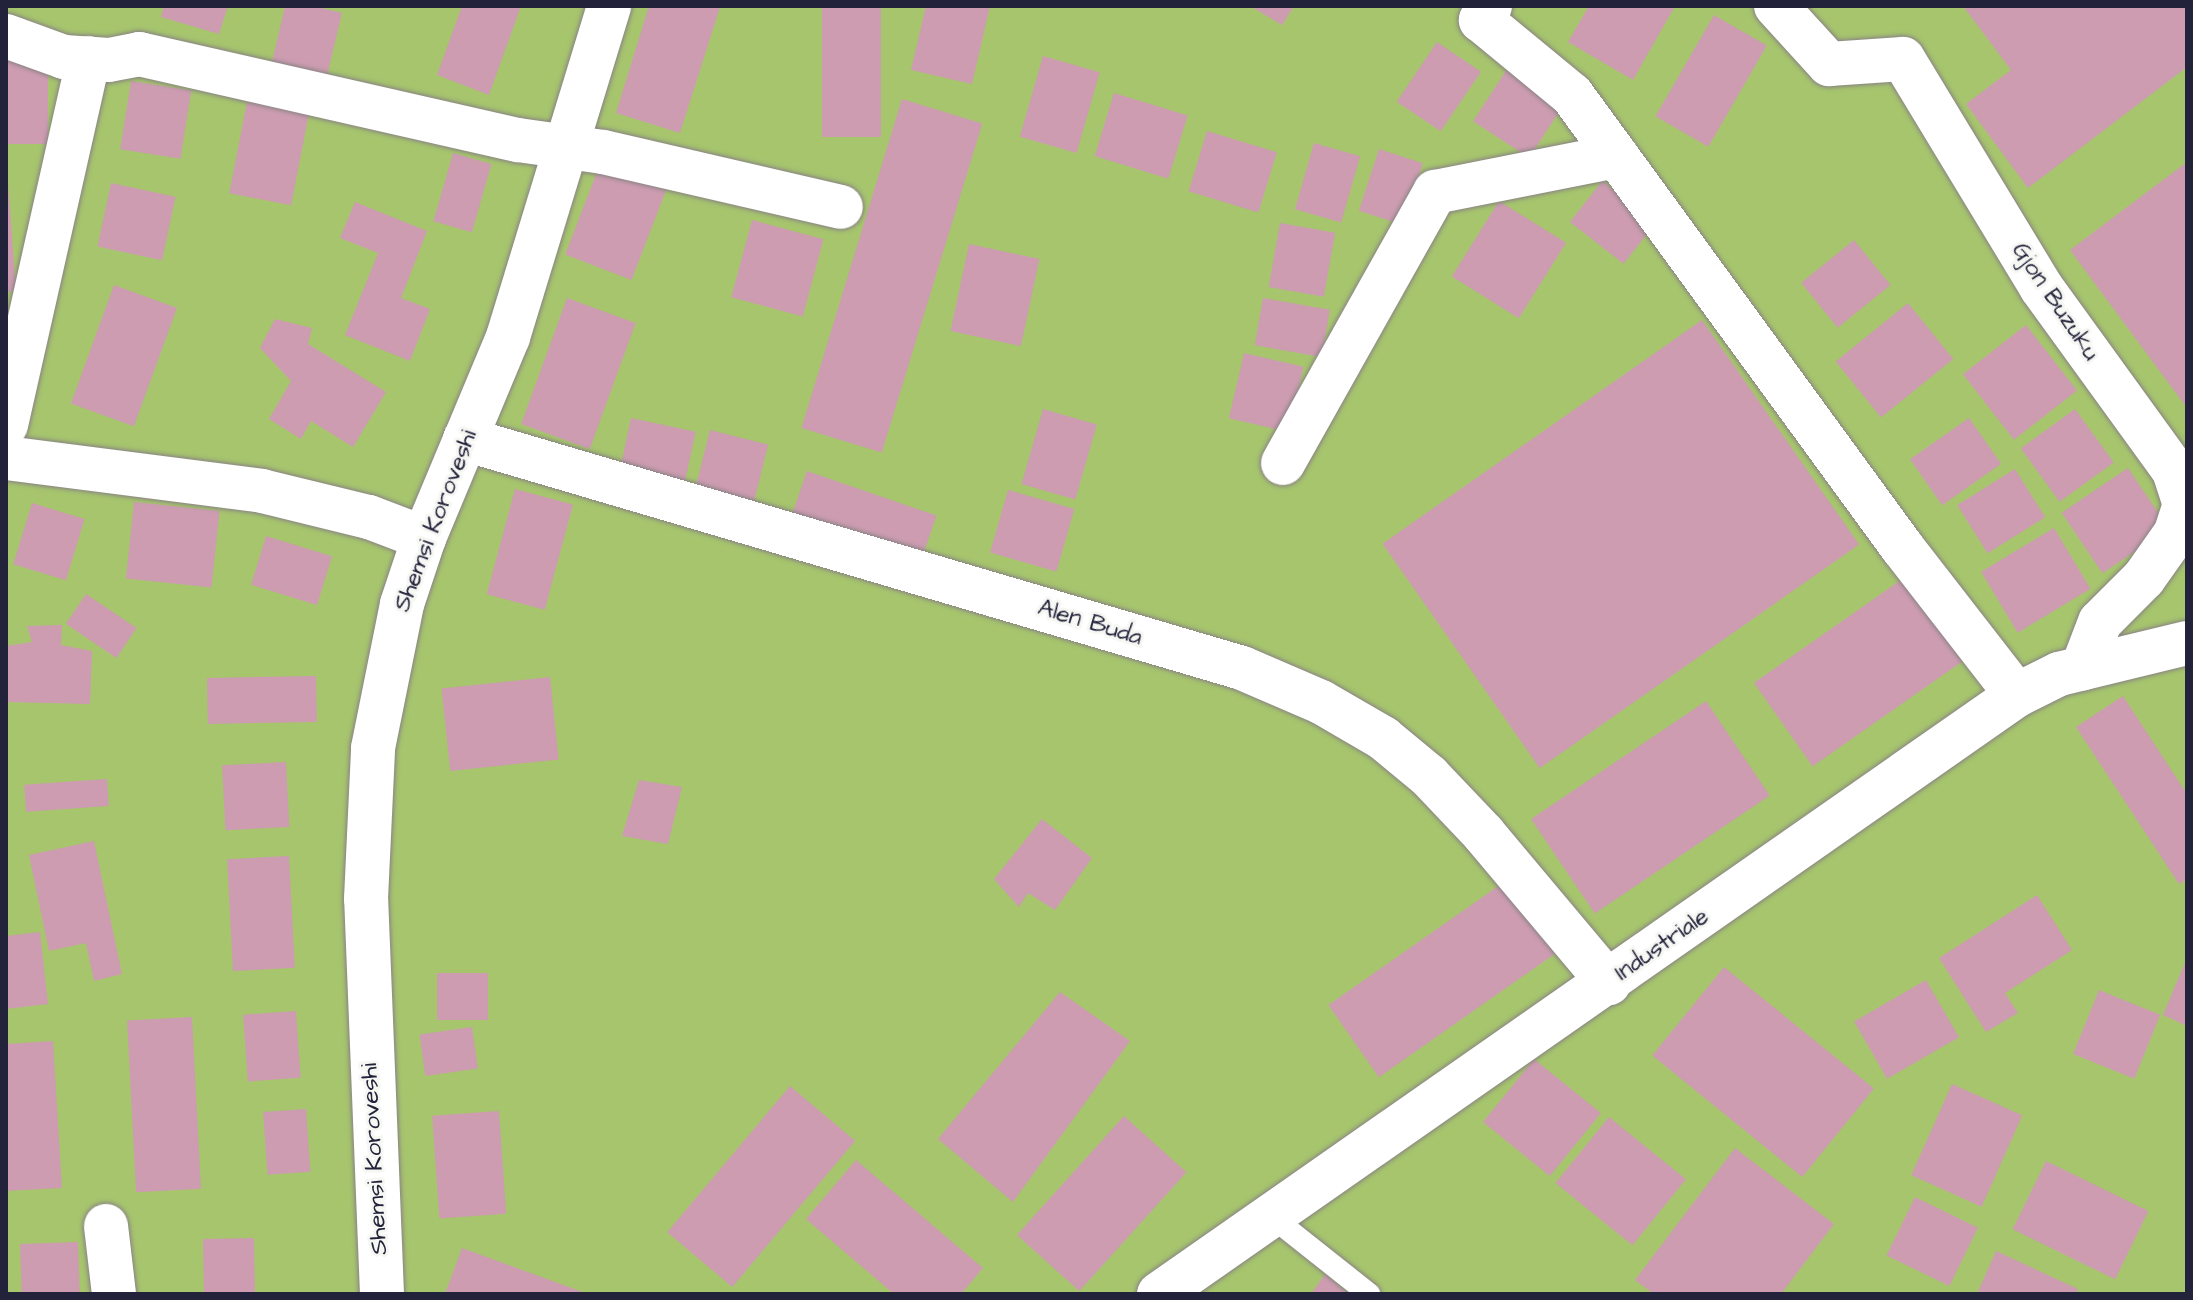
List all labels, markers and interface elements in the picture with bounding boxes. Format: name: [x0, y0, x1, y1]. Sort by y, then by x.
street label: Gjon Buzuku: [2005, 237, 2105, 367]
street label: Shemsi Koroveshi: [388, 426, 484, 616]
street label: Alen Buda: [1034, 594, 1146, 652]
street label: Industriale: [1610, 902, 1714, 988]
street label: Shemsi Koroveshi: [356, 1062, 394, 1256]

